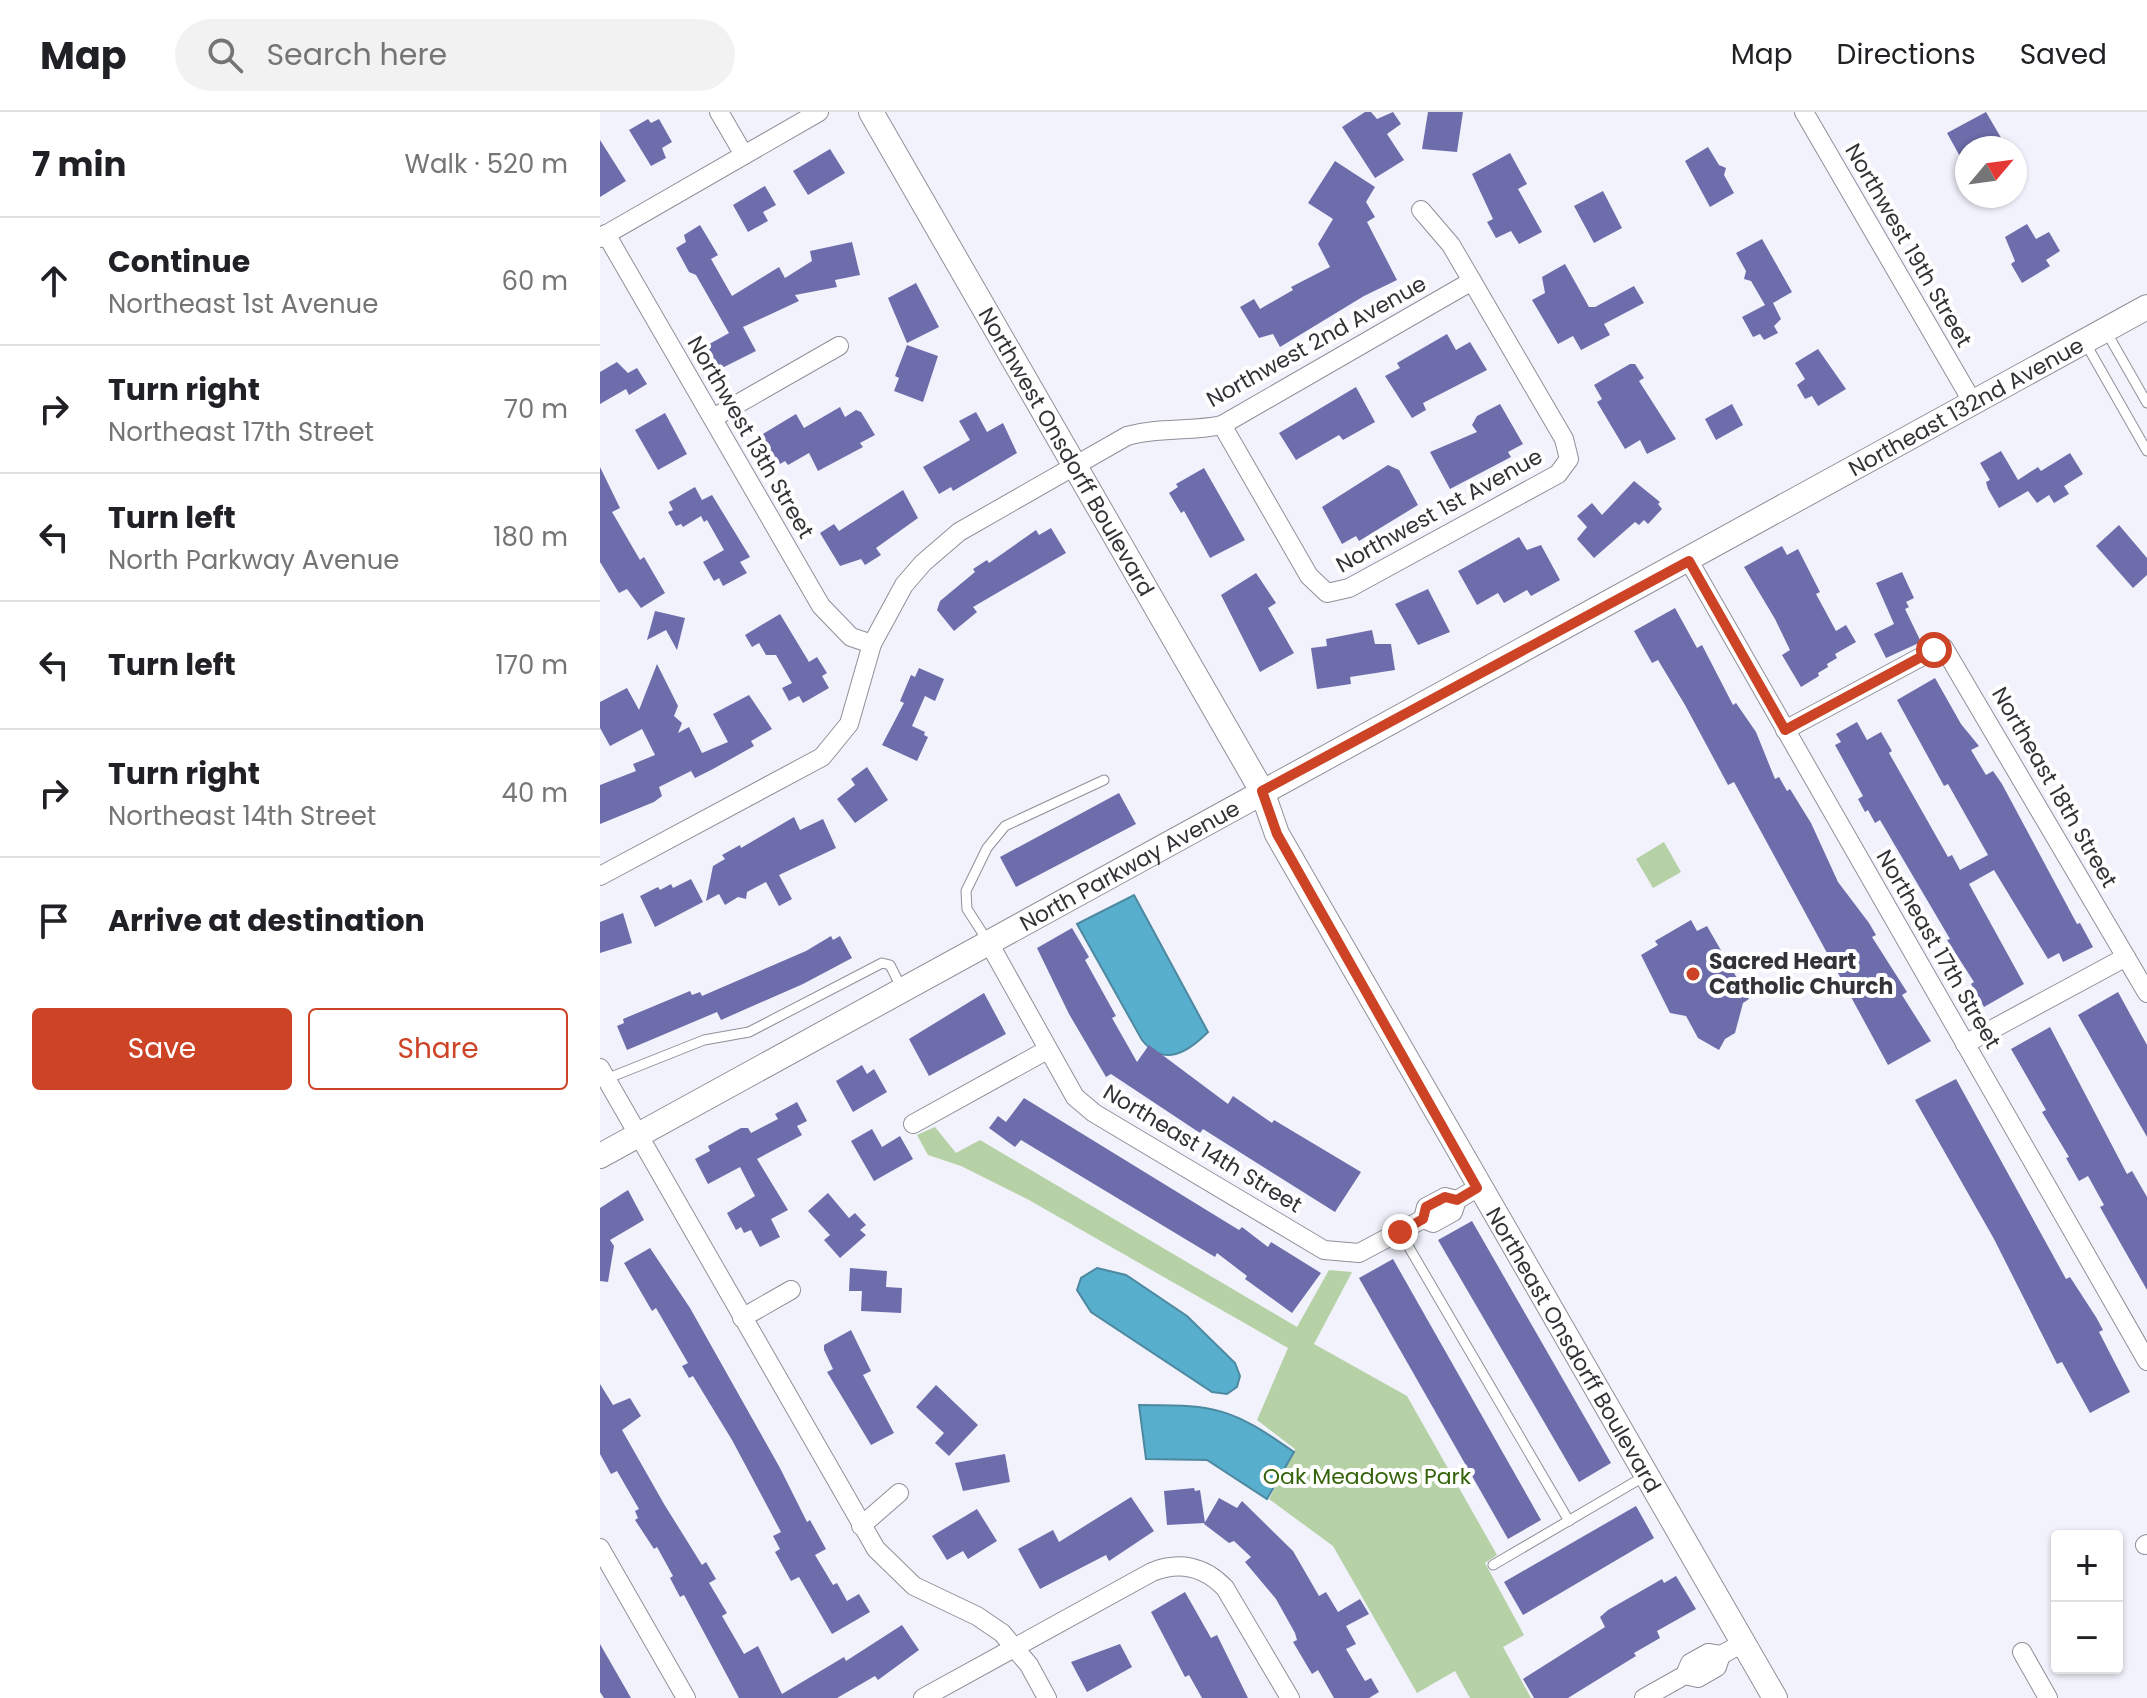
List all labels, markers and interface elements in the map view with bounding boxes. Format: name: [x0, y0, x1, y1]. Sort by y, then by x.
search box: [175, 19, 735, 91]
text: Map: [40, 29, 127, 82]
icon: search: [203, 33, 247, 77]
text: Search here: [267, 33, 447, 76]
text: Map: [1731, 35, 1793, 74]
text: Directions: [1837, 35, 1976, 74]
text: Saved: [2020, 35, 2107, 74]
north arrow: [1955, 136, 2027, 208]
street label: Northwest 19th Street: [1838, 138, 1980, 353]
text: 7 min: [32, 140, 126, 188]
text: Walk · 520 m: [405, 146, 568, 182]
text: Continue: [108, 240, 250, 283]
icon: ahead: [32, 259, 76, 303]
text: 60 m: [501, 263, 568, 299]
street label: Northwest 2nd Avenue: [1201, 268, 1432, 415]
text: Northeast 1st Avenue: [108, 286, 378, 322]
street label: Northwest Onsdorff Boulevard: [971, 302, 1162, 602]
street label: Northwest 13th Street: [680, 330, 821, 544]
street label: Northeast 132nd Avenue: [1843, 330, 2089, 484]
text: Turn right: [108, 368, 260, 411]
icon: right: [32, 387, 76, 431]
text: 70 m: [504, 391, 568, 427]
text: Northeast 17th Street: [108, 414, 374, 450]
street label: Northwest 1st Avenue: [1330, 441, 1548, 580]
text: Turn left: [108, 496, 236, 539]
icon: left: [32, 515, 76, 559]
text: 180 m: [493, 519, 568, 555]
text: North Parkway Avenue: [108, 542, 400, 578]
route start: [1916, 632, 1952, 668]
icon: left: [32, 643, 76, 687]
text: Turn left: [108, 643, 236, 686]
text: 170 m: [495, 647, 568, 683]
street label: Northeast 18th Street: [1984, 681, 2125, 893]
text: Turn right: [108, 752, 260, 795]
icon: right: [32, 771, 76, 815]
text: 40 m: [502, 775, 568, 811]
street label: North Parkway Avenue: [1014, 793, 1245, 939]
text: Northeast 14th Street: [108, 798, 376, 834]
street label: Northeast 17th Street: [1869, 844, 2008, 1054]
icon: arrive: [32, 899, 76, 943]
text: Arrive at destination: [108, 899, 425, 942]
place label: Sacred Heart Catholic Church: [1709, 946, 1893, 1002]
marker: Sacred Heart Catholic Church: [1684, 965, 1702, 983]
button: Save: [32, 1008, 292, 1090]
button: Share: [308, 1008, 568, 1090]
street label: Northeast 14th Street: [1097, 1077, 1308, 1220]
street label: Northeast Onsdorff Boulevard: [1478, 1201, 1668, 1498]
route end: [1382, 1214, 1418, 1250]
park label: Oak Meadows Park: [1263, 1461, 1472, 1492]
map controls: [2051, 1530, 2123, 1674]
button: +: [2051, 1530, 2123, 1602]
button: −: [2051, 1602, 2123, 1674]

